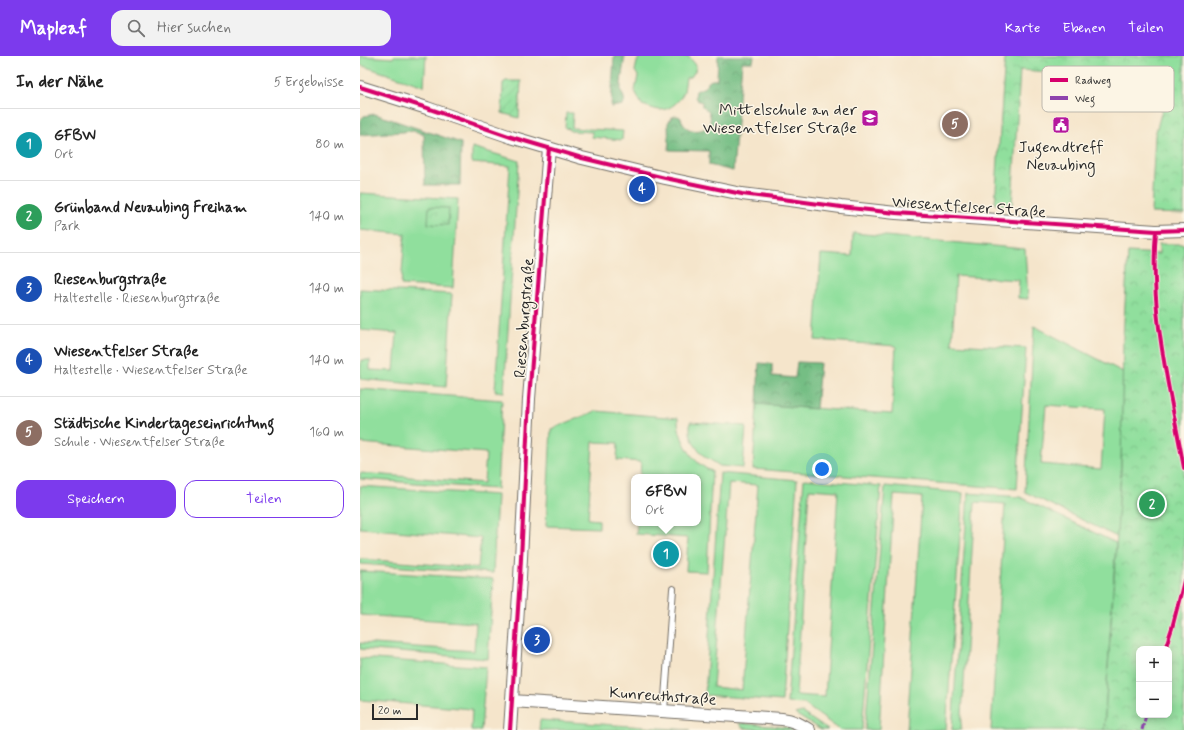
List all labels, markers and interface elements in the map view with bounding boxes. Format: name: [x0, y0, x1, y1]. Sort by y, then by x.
search box: [111, 10, 391, 46]
text: Mapleaf: [20, 16, 87, 41]
icon: search: [125, 17, 147, 39]
text: Hier suchen: [157, 18, 231, 38]
text: Karte: [1005, 19, 1040, 37]
text: Ebenen: [1062, 19, 1106, 37]
text: Teilen: [1128, 19, 1164, 37]
legend: [1042, 66, 1174, 112]
text: In der Nähe: [16, 71, 104, 93]
text: 5 Ergebnisse: [274, 74, 344, 91]
text: Radweg: [1075, 74, 1111, 88]
text: Weg: [1075, 92, 1095, 108]
place label: Mittelschule an der Wiesentfelser Straße: [703, 100, 858, 139]
school or university icon: Mittelschule an der Wiesentfelser Straße: [860, 108, 880, 128]
pin: 5: [942, 109, 968, 139]
public building icon: Jugendtreff Neuaubing: [1051, 115, 1071, 135]
text: GFBW: [54, 126, 96, 146]
text: 1: [26, 136, 32, 153]
text: 80 m: [315, 136, 344, 153]
place label: Jugendtreff Neuaubing: [1018, 137, 1104, 177]
text: Ort: [54, 146, 73, 163]
pin: 4: [629, 174, 655, 204]
street label: Wiesentfelser Straße: [891, 192, 1047, 223]
text: Grünband Neuaubing Freiham: [54, 198, 247, 218]
text: 2: [26, 208, 32, 225]
text: 140 m: [309, 208, 344, 225]
text: Park: [54, 218, 80, 235]
street label: Riesenburgstraße: [510, 257, 540, 379]
text: Riesenburgstraße: [54, 270, 167, 290]
text: 3: [26, 280, 32, 297]
text: 140 m: [309, 280, 344, 297]
text: Haltestelle · Riesenburgstraße: [54, 290, 220, 307]
text: Wiesentfelser Straße: [54, 342, 199, 362]
text: 4: [25, 352, 33, 369]
text: 140 m: [309, 352, 344, 369]
text: Haltestelle · Wiesentfelser Straße: [54, 362, 248, 379]
text: Städtische Kindertageseinrichtung: [54, 414, 274, 434]
text: 5: [25, 424, 33, 441]
text: 160 m: [309, 424, 344, 441]
text: Schule · Wiesentfelser Straße: [54, 434, 225, 451]
your location: [812, 459, 832, 479]
popup: [631, 474, 701, 526]
button: Speichern: [16, 480, 176, 518]
button: Teilen: [184, 480, 344, 518]
text: GFBW: [645, 482, 687, 502]
pin: 2: [1139, 489, 1165, 519]
text: Ort: [645, 502, 664, 519]
pin: 1: [653, 539, 679, 569]
pin: 3: [524, 625, 550, 655]
map controls: [1136, 646, 1172, 718]
button: +: [1136, 646, 1172, 682]
street label: Kunreuthstraße: [609, 682, 717, 711]
button: −: [1136, 682, 1172, 718]
scale bar: [372, 702, 418, 721]
text: 20 m: [378, 704, 401, 718]

